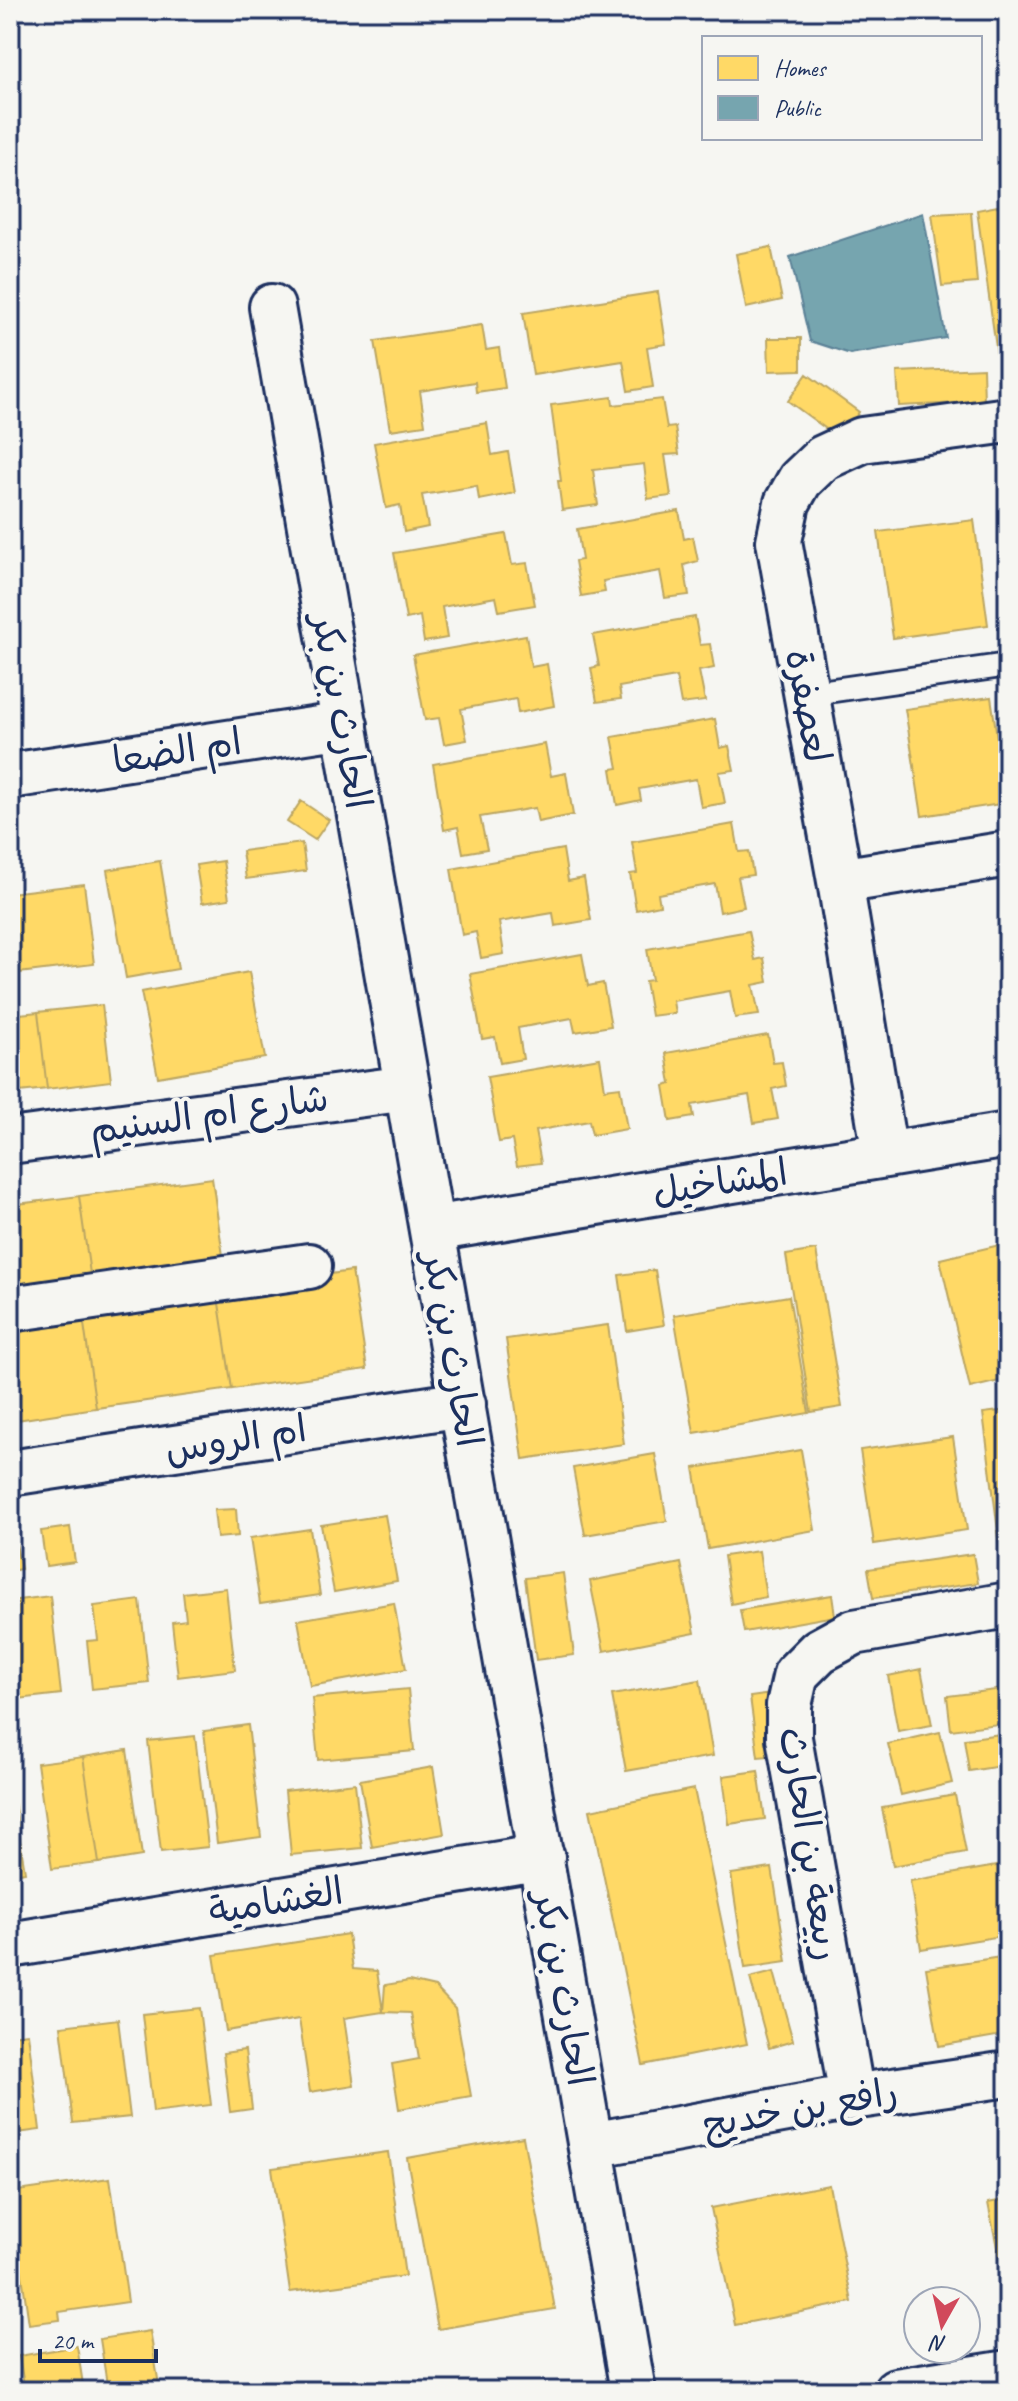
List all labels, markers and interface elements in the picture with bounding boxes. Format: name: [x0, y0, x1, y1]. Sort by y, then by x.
legend: [702, 36, 982, 140]
text: Homes: [774, 53, 827, 83]
text: Public: [774, 93, 822, 123]
street label: الحارث بن بكر: [301, 606, 382, 813]
street label: لعصفرة: [775, 646, 841, 766]
street label: ام الضعا: [109, 718, 246, 789]
street label: شارع ام السنيم: [87, 1074, 332, 1159]
street label: المشاخيل: [649, 1148, 791, 1216]
street label: الحارث بن بكر: [412, 1244, 493, 1451]
street label: ام الروس: [162, 1405, 311, 1478]
street label: ربيعة بن الحارث: [768, 1724, 852, 1964]
street label: الغشامية: [205, 1867, 347, 1935]
street label: الحارث بن بكر: [523, 1883, 604, 2090]
street label: رافع بن خديج: [699, 2068, 902, 2151]
north arrow: [902, 2285, 982, 2365]
scale bar: [40, 2313, 156, 2363]
text: 20 m: [52, 2326, 95, 2356]
text: N: [927, 2329, 948, 2359]

